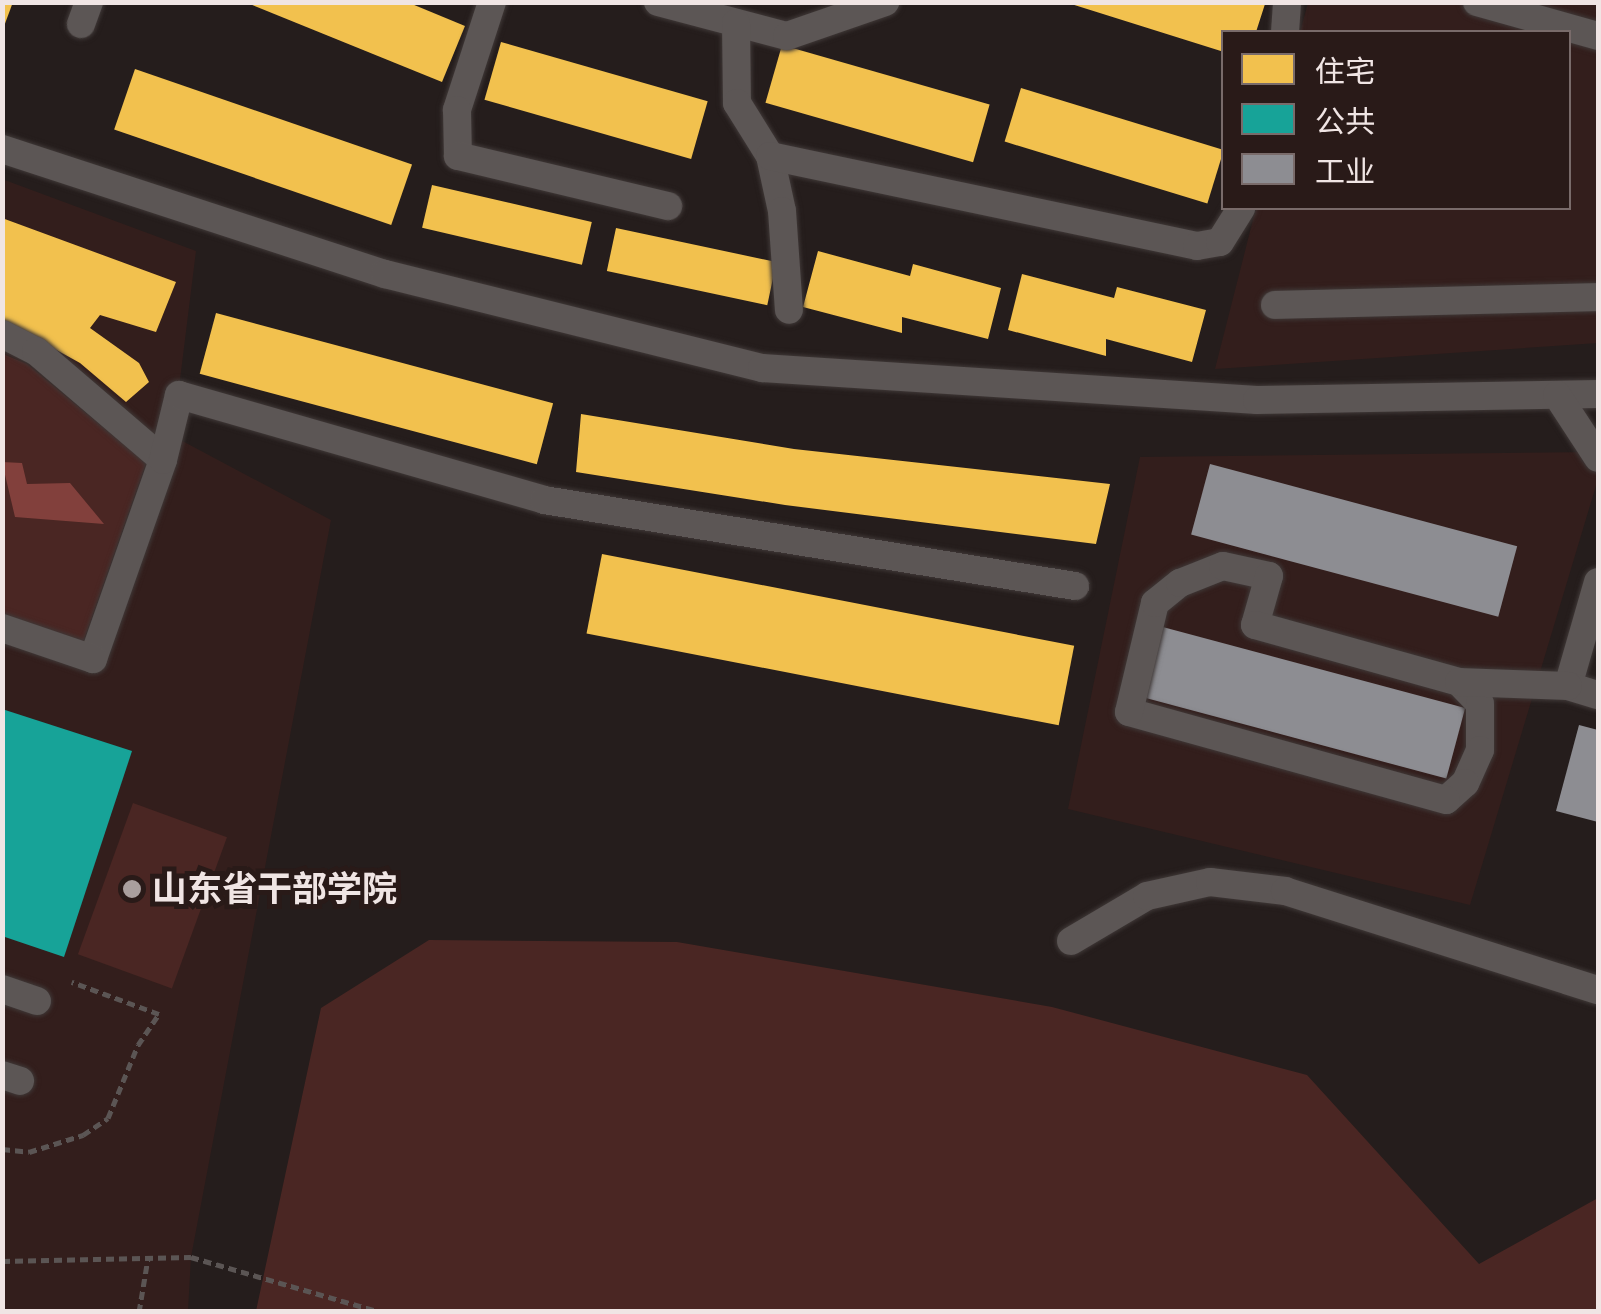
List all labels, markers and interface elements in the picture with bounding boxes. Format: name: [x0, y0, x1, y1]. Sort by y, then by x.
legend: [1221, 30, 1571, 210]
text: 住宅: [1315, 53, 1375, 89]
text: 公共: [1315, 103, 1375, 139]
text: 工业: [1315, 153, 1375, 189]
place label: 山东省干部学院: [152, 868, 397, 910]
marker: 山东省干部学院: [121, 878, 143, 900]

